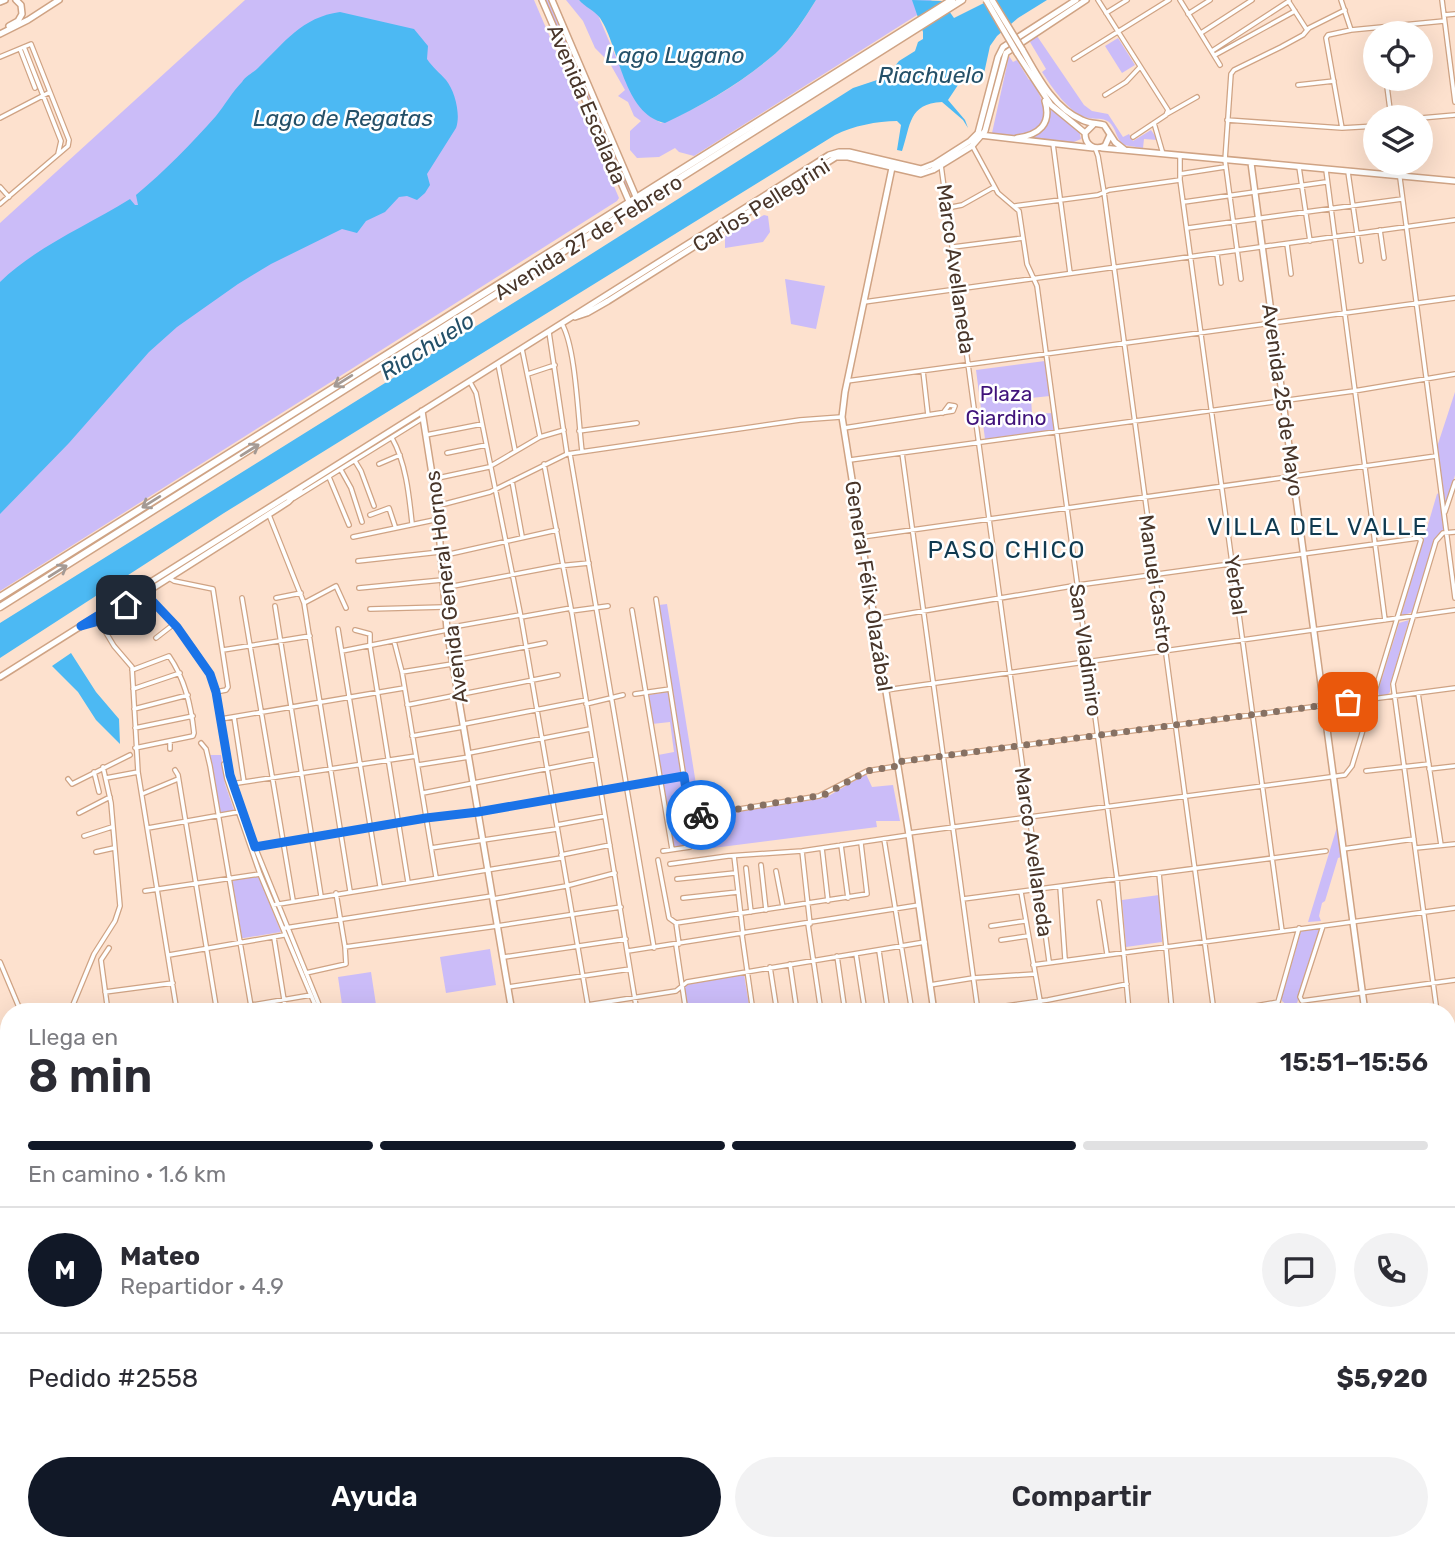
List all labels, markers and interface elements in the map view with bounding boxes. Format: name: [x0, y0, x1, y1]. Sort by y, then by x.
street label: Avenida Escalada: [542, 20, 632, 188]
map controls: [1363, 21, 1433, 175]
button: locate: [1363, 21, 1433, 91]
water label: Lago Lugano: [605, 41, 745, 69]
water label: Riachuelo: [878, 61, 984, 89]
water label: Lago de Regatas: [253, 104, 433, 132]
button: layers: [1363, 105, 1433, 175]
street label: Carlos Pellegrini: [688, 153, 834, 257]
street label: Avenida 27 de Febrero: [489, 169, 687, 305]
street label: Marco Avellaneda: [932, 183, 980, 355]
street label: Avenida 25 de Mayo: [1257, 302, 1309, 498]
water label: Riachuelo: [375, 306, 479, 386]
one-way arrow: [334, 374, 354, 388]
park label: Plaza Giardino: [965, 381, 1047, 430]
one-way arrow: [240, 442, 260, 456]
street label: Avenida General Hornos: [419, 469, 473, 705]
street label: General Félix Olazábal: [840, 479, 898, 693]
one-way arrow: [141, 495, 161, 509]
street label: Manuel Castro: [1134, 513, 1178, 655]
district label: VILLA DEL VALLE: [1207, 513, 1429, 541]
district label: PASO CHICO: [927, 536, 1087, 564]
street label: Yerbal: [1219, 553, 1253, 617]
one-way arrow: [47, 563, 67, 577]
pin: [96, 575, 156, 635]
street label: San Vladimiro: [1064, 582, 1108, 718]
icon: home: [107, 586, 145, 624]
pin: [1318, 672, 1378, 732]
icon: bag: [1329, 683, 1367, 721]
street label: Marco Avellaneda: [1010, 766, 1058, 938]
courier: [666, 780, 736, 850]
icon: bike: [682, 796, 720, 834]
text: Llega en: [28, 1023, 118, 1051]
text: 15:51–15:56: [1280, 1047, 1428, 1078]
text: 8 min: [28, 1049, 152, 1104]
text: En camino · 1.6 km: [28, 1160, 226, 1188]
button: chat: [1262, 1233, 1336, 1307]
button: phone: [1354, 1233, 1428, 1307]
text: Mateo: [120, 1241, 200, 1272]
text: M: [54, 1255, 76, 1286]
text: Repartidor · 4.9: [120, 1272, 284, 1300]
text: Pedido #2558: [28, 1363, 198, 1394]
text: $5,920: [1337, 1363, 1428, 1394]
button: Ayuda: [28, 1457, 721, 1537]
button: Compartir: [735, 1457, 1428, 1537]

